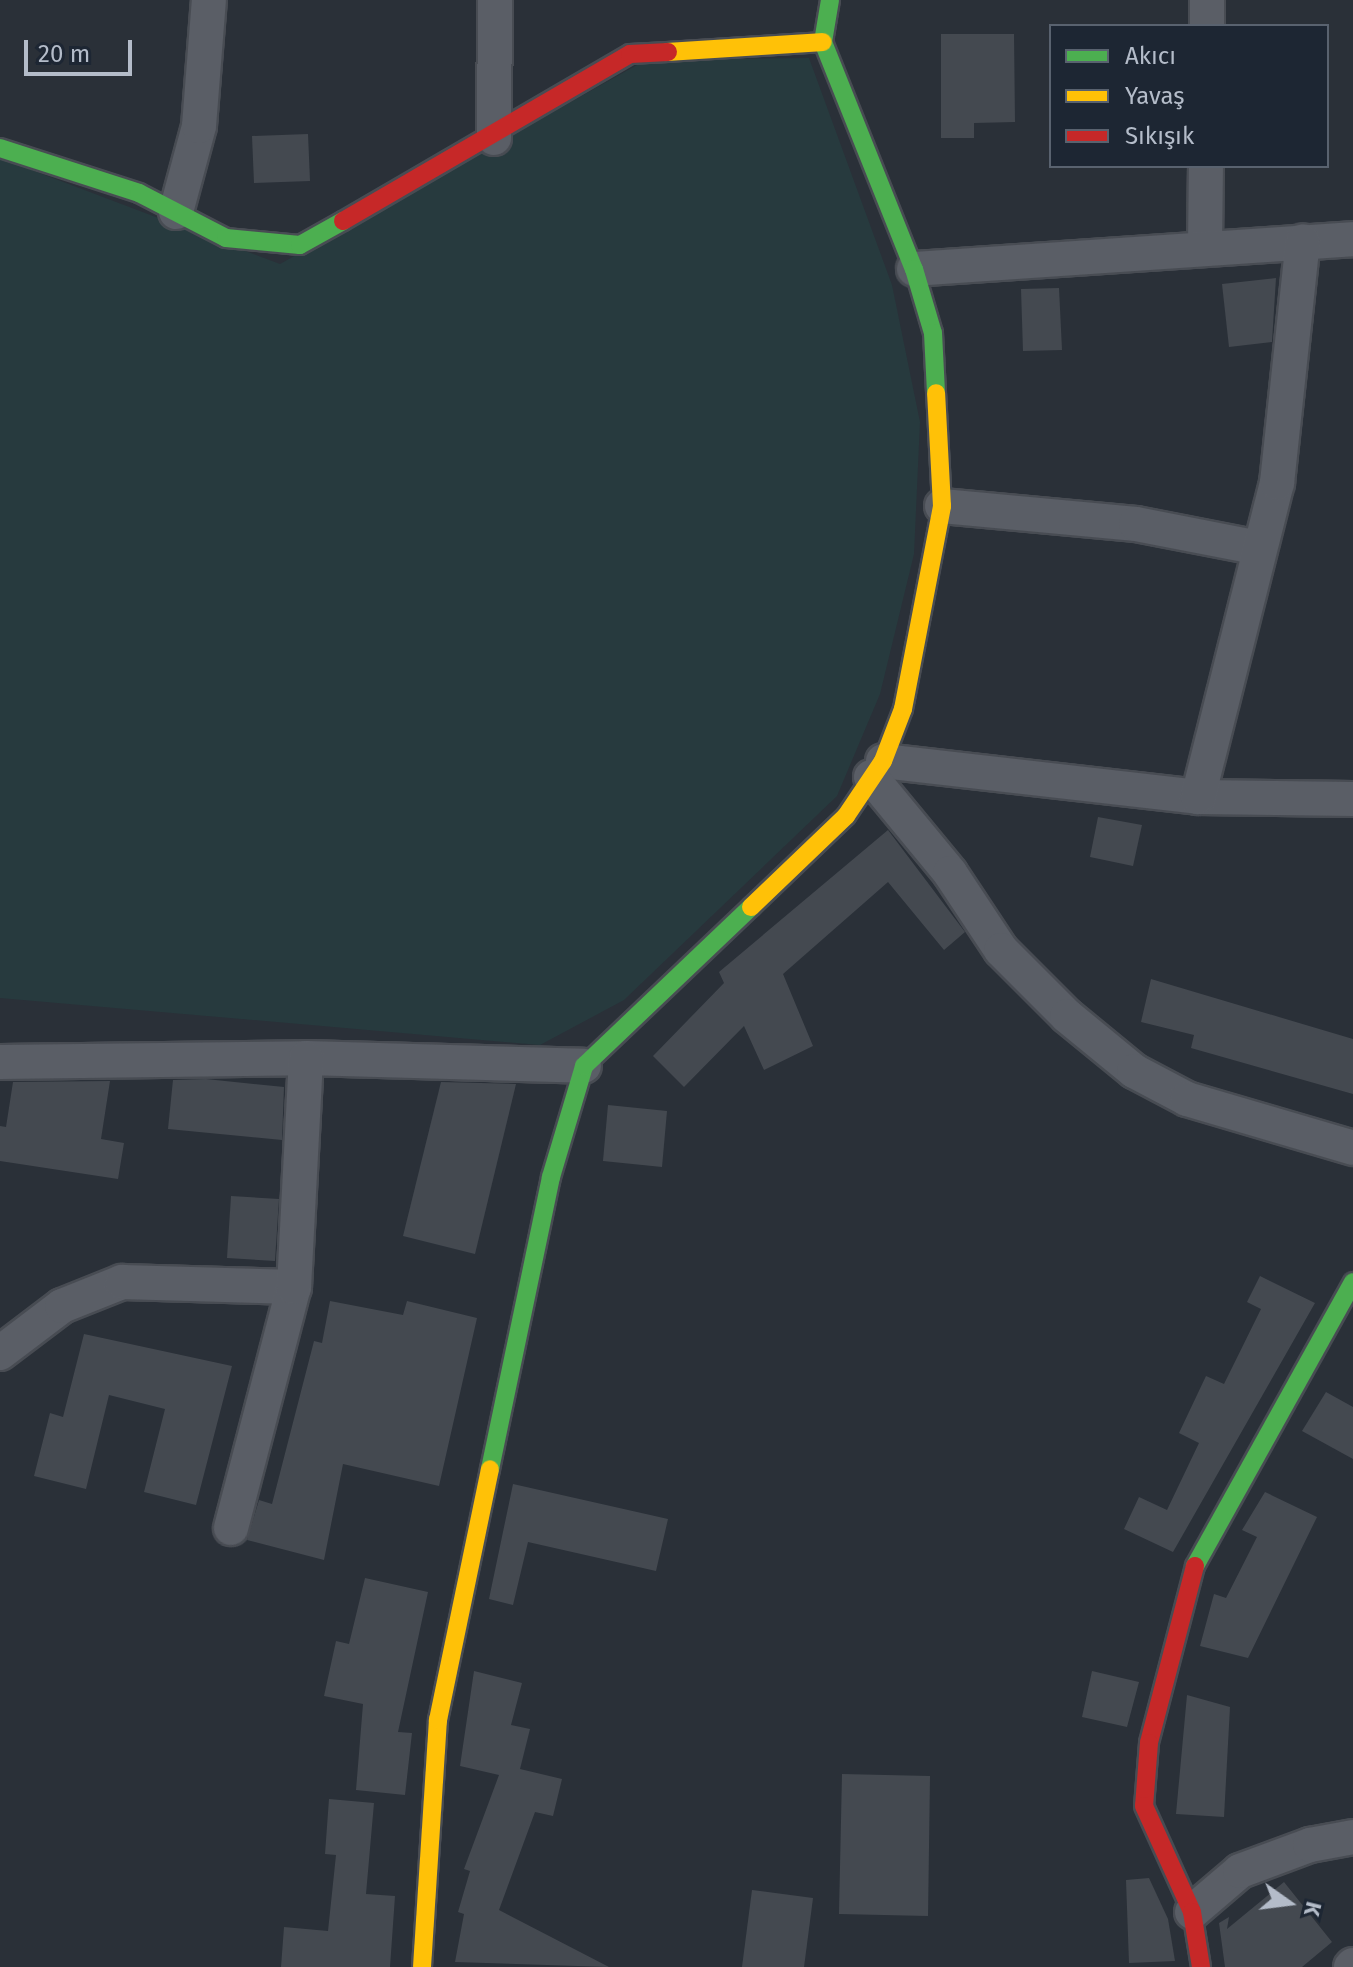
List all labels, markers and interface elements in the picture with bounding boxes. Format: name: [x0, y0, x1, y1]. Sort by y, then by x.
scale bar: [28, 24, 136, 74]
legend: [1049, 24, 1329, 168]
text: 20 m: [38, 40, 90, 68]
text: Akıcı: [1125, 42, 1176, 70]
text: Yavaş: [1125, 82, 1184, 110]
text: Sıkışık: [1125, 122, 1194, 150]
north arrow: [1249, 1863, 1329, 1943]
text: K: [1298, 1899, 1328, 1919]

